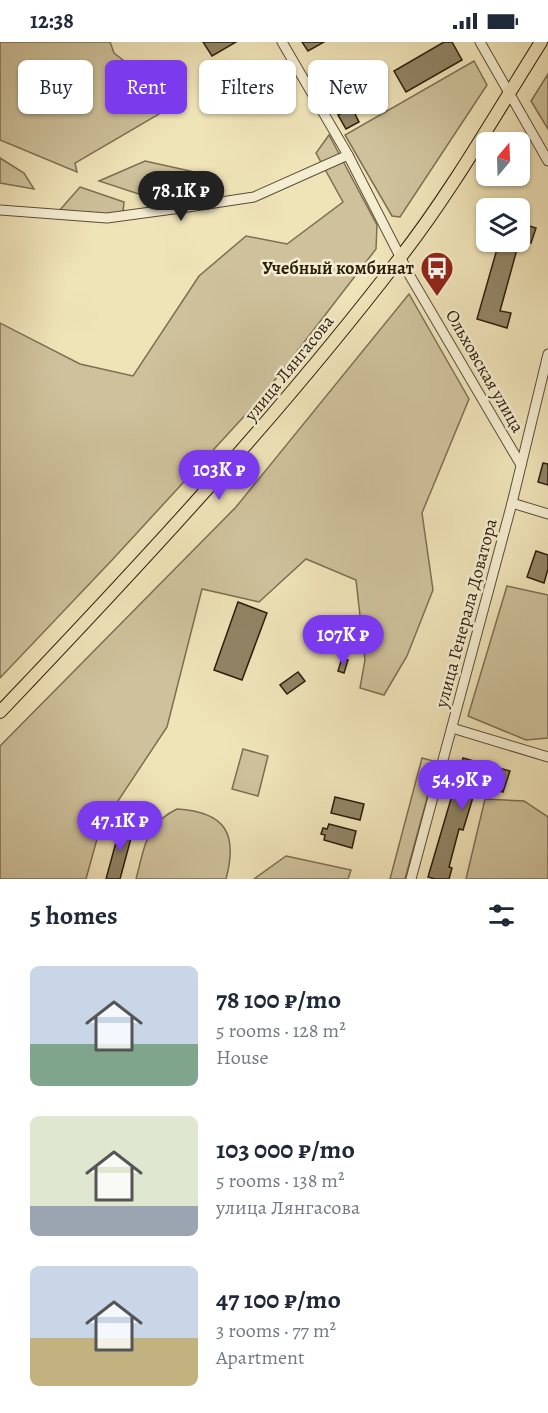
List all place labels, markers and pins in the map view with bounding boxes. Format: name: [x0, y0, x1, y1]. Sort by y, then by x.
pin: 78.1K ₽: [126, 171, 236, 222]
bus stop icon: Учебный комбинат: [419, 250, 455, 297]
place label: Учебный комбинат: [262, 256, 414, 280]
pin: 103K ₽: [170, 450, 268, 501]
pin: 107K ₽: [294, 615, 392, 666]
pin: 54.9K ₽: [407, 760, 517, 811]
pin: 47.1K ₽: [65, 801, 175, 852]

